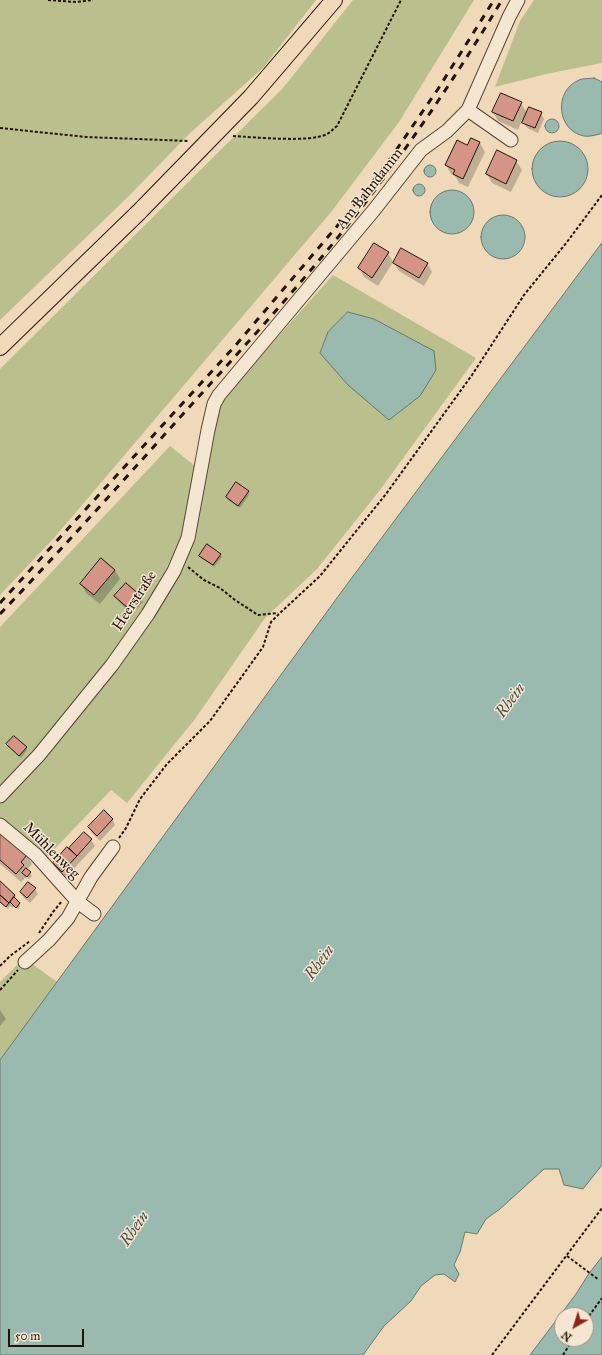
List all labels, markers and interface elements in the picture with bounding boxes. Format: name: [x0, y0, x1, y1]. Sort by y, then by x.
street label: Am Bahndamm: [333, 145, 407, 233]
street label: Heerstraße: [109, 568, 161, 634]
water label: Rhein: [492, 680, 530, 722]
street label: Mühlenweg: [19, 819, 83, 883]
water label: Rhein: [301, 942, 339, 984]
water label: Rhein: [116, 1208, 154, 1250]
north arrow: [554, 1307, 594, 1347]
scale bar: [10, 1321, 86, 1347]
text: N: [559, 1328, 574, 1344]
text: 50 m: [15, 1329, 40, 1343]

